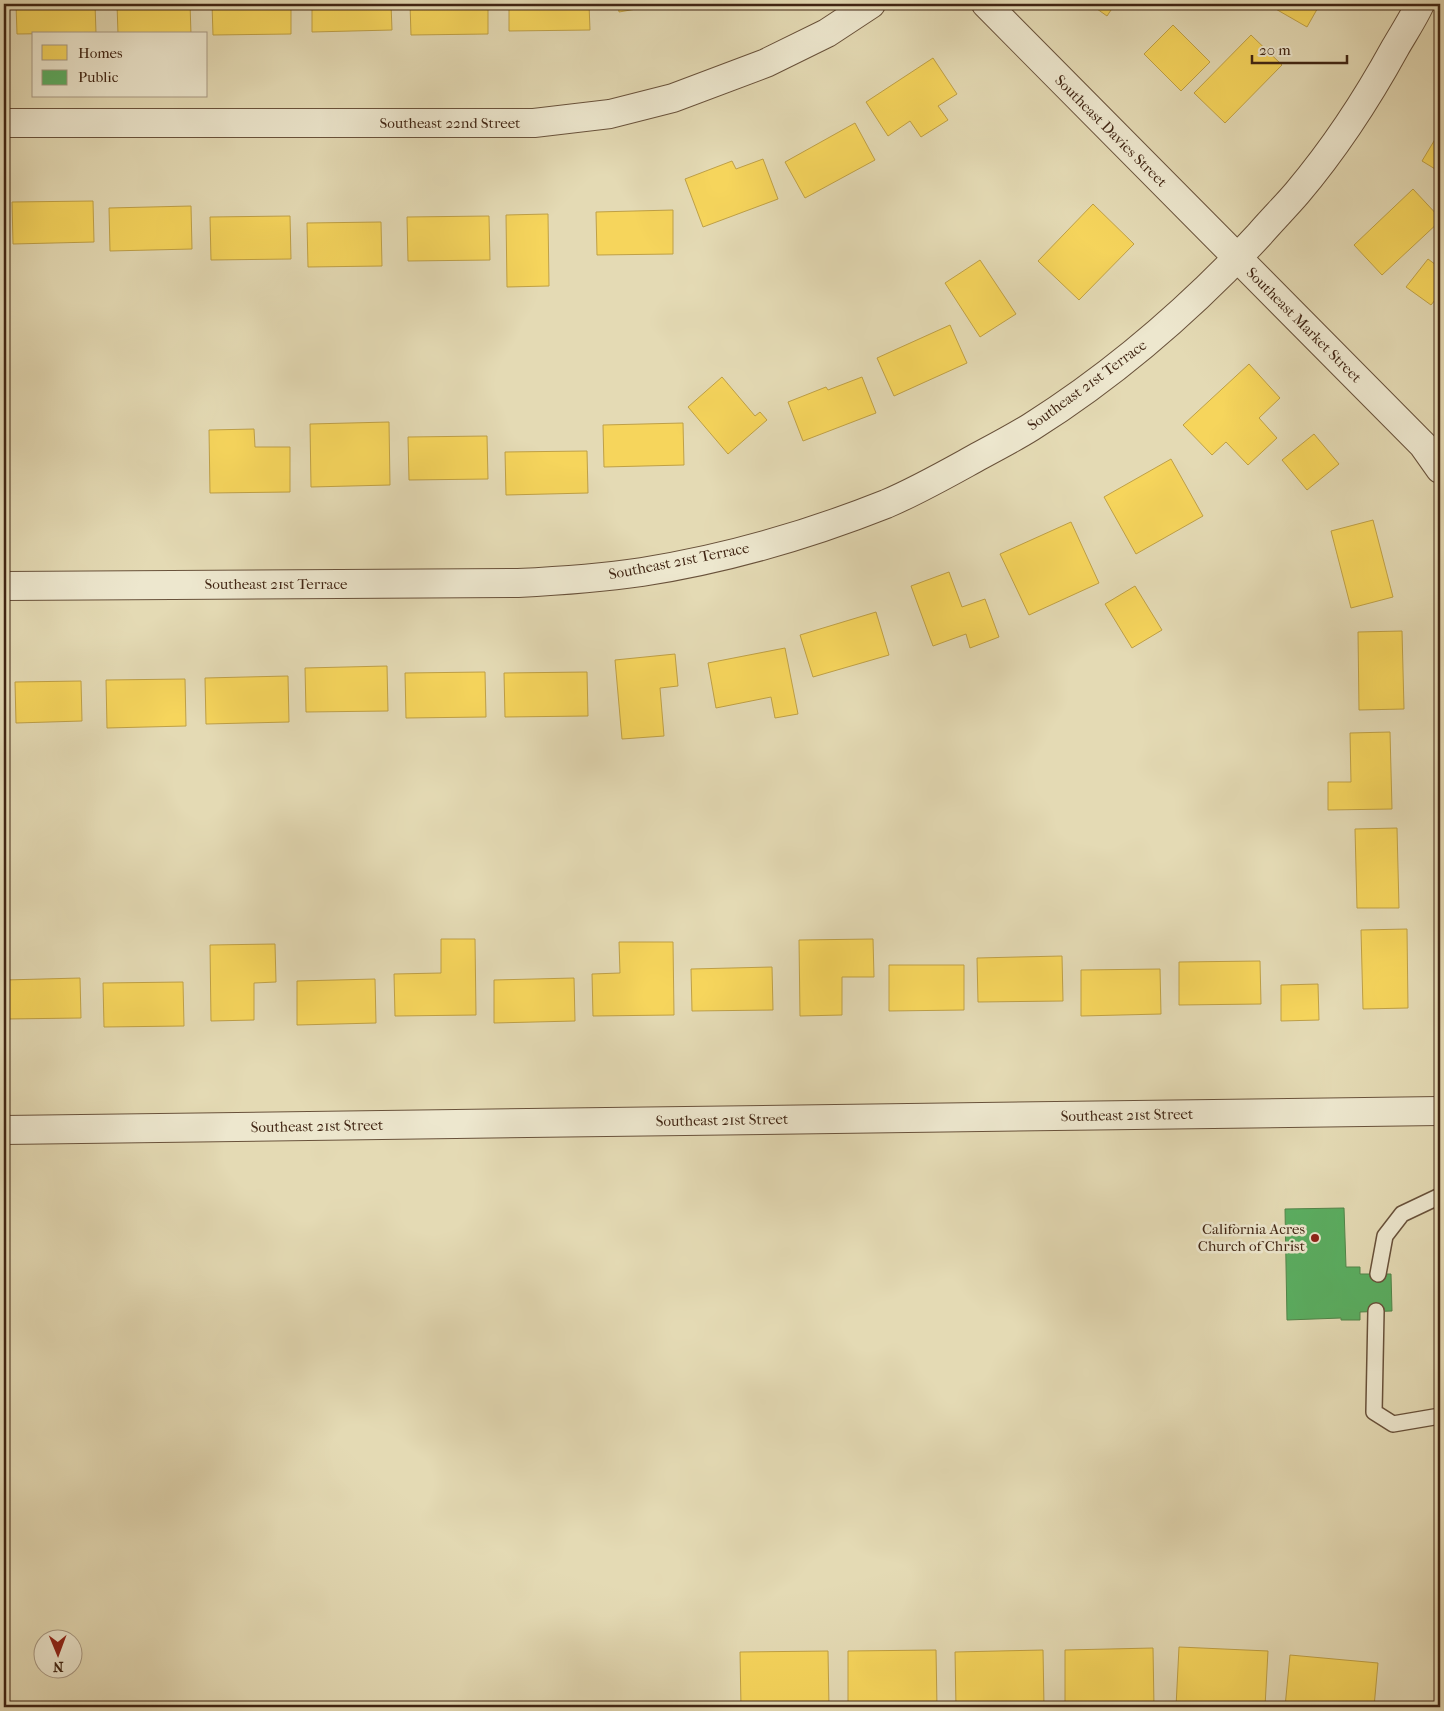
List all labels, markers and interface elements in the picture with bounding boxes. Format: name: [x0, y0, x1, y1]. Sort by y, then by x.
legend: [32, 32, 208, 98]
scale bar: [1252, 32, 1346, 64]
text: 20 m: [1259, 41, 1291, 59]
text: Homes: [78, 44, 123, 62]
text: Public: [78, 68, 119, 86]
street label: Southeast Davies Street: [1051, 71, 1171, 191]
street label: Southeast 22nd Street: [380, 114, 521, 132]
street label: Southeast Market Street: [1243, 264, 1366, 387]
street label: Southeast 21st Terrace: [1024, 335, 1151, 434]
street label: Southeast 21st Terrace: [607, 538, 751, 583]
street label: Southeast 21st Terrace: [204, 575, 348, 593]
street label: Southeast 21st Street: [1061, 1105, 1194, 1125]
street label: Southeast 21st Street: [656, 1110, 789, 1130]
street label: Southeast 21st Street: [251, 1116, 384, 1136]
place label: California Acres Church of Christ: [1198, 1220, 1306, 1255]
marker: California Acres Church of Christ: [1309, 1232, 1321, 1244]
north arrow: [32, 1628, 82, 1678]
text: N: [52, 1658, 64, 1675]

